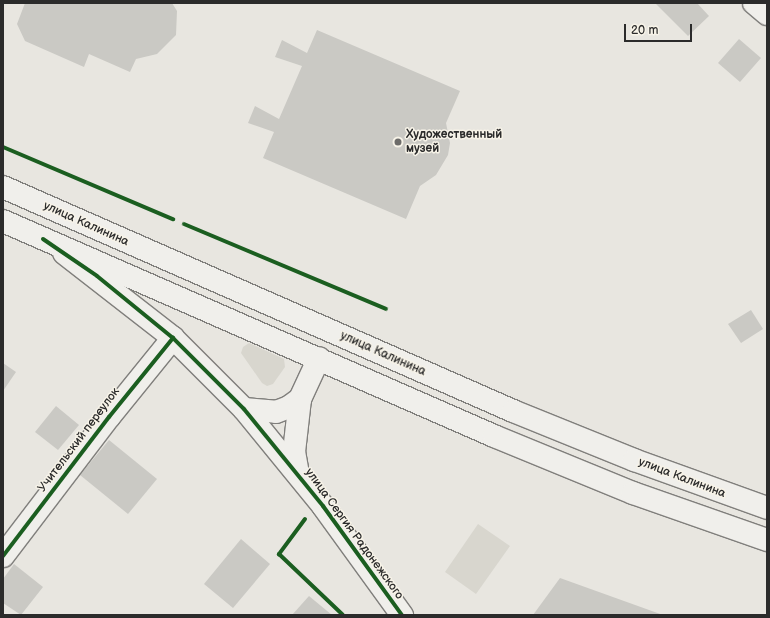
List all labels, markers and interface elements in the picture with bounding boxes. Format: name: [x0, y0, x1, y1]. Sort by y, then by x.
scale bar: [626, 16, 694, 42]
text: 20 m: [631, 23, 658, 38]
place label: Художественный музей: [406, 128, 502, 156]
marker: Художественный музей: [393, 137, 403, 147]
street label: улица Калинина: [41, 199, 131, 249]
street label: улица Калинина: [338, 329, 428, 379]
street label: Учительский переулок: [35, 385, 123, 495]
street label: улица Калинина: [636, 455, 728, 501]
street label: улица Сергия Радонежского: [302, 466, 406, 602]

